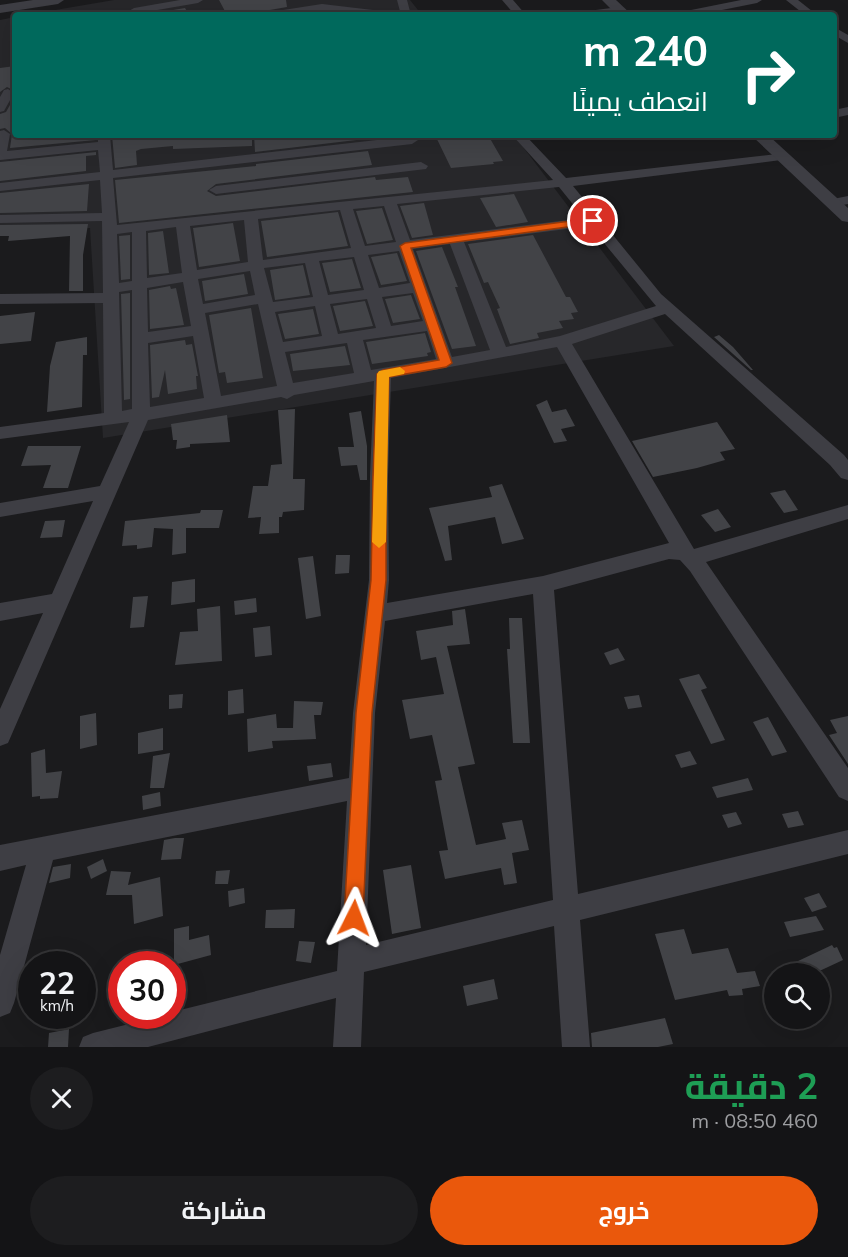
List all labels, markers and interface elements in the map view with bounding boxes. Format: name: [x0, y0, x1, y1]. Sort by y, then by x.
text: 240 m: [583, 24, 708, 77]
icon: right: [729, 36, 807, 114]
text: انعطف يمينًا: [571, 84, 708, 118]
pin: [567, 195, 618, 246]
icon: arrive: [576, 204, 609, 237]
position arrow: [322, 886, 386, 950]
speed limit sign: 30: [108, 951, 186, 1029]
map controls: [764, 963, 830, 1029]
button: search: [764, 963, 830, 1029]
text: 22: [39, 964, 75, 1002]
text: km/h: [40, 996, 74, 1015]
text: 2 دقيقة: [685, 1063, 818, 1108]
button: close: [30, 1067, 93, 1130]
text: 460 m · 08:50: [692, 1108, 818, 1133]
button: مشاركة: [30, 1176, 418, 1245]
button: خروج: [430, 1176, 818, 1245]

